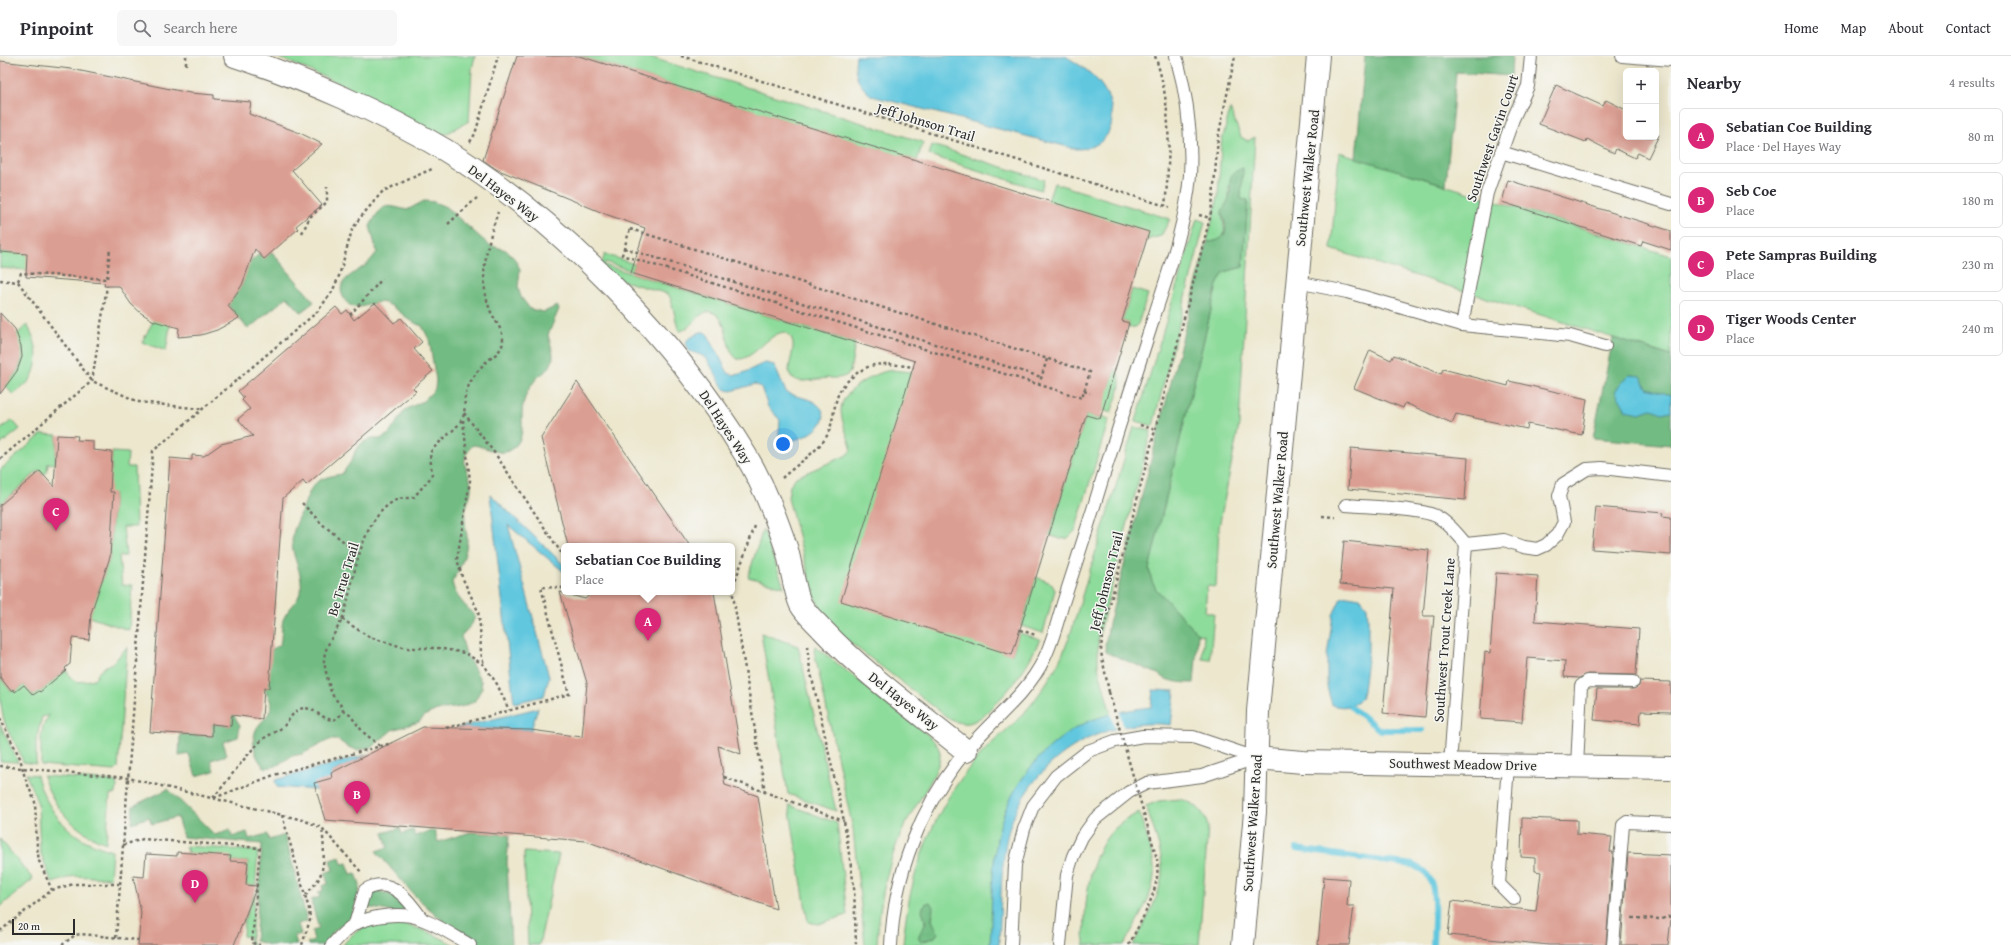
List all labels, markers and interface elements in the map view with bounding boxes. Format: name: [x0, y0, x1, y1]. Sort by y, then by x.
search box: [117, 10, 397, 46]
text: Pinpoint: [20, 14, 93, 42]
icon: search: [131, 17, 153, 39]
text: Search here: [163, 17, 237, 38]
text: Home: [1784, 18, 1819, 38]
text: Map: [1841, 18, 1866, 38]
text: About: [1888, 18, 1924, 38]
text: Contact: [1946, 18, 1991, 38]
map controls: [1623, 68, 1659, 140]
button: +: [1623, 68, 1659, 104]
text: Nearby: [1687, 70, 1741, 95]
street label: Southwest Gavin Court: [1461, 71, 1523, 204]
text: 4 results: [1949, 73, 1995, 92]
street label: Jeff Johnson Trail: [872, 97, 978, 146]
button: −: [1623, 104, 1659, 140]
street label: Southwest Walker Road: [1290, 108, 1324, 247]
text: Sebatian Coe Building: [1726, 116, 1872, 137]
text: A: [1697, 127, 1705, 146]
text: 80 m: [1968, 127, 1994, 146]
text: Place · Del Hayes Way: [1726, 137, 1841, 156]
street label: Del Hayes Way: [464, 159, 544, 227]
text: Seb Coe: [1726, 180, 1777, 201]
text: B: [1697, 191, 1705, 210]
text: 180 m: [1962, 191, 1994, 210]
text: Place: [1726, 201, 1755, 220]
text: Pete Sampras Building: [1726, 244, 1877, 265]
text: C: [1697, 255, 1705, 274]
text: 230 m: [1962, 255, 1994, 274]
text: Place: [1726, 265, 1755, 284]
text: Tiger Woods Center: [1726, 308, 1856, 329]
text: D: [1697, 319, 1705, 338]
text: 240 m: [1962, 319, 1994, 338]
text: Place: [1726, 329, 1755, 348]
street label: Del Hayes Way: [695, 386, 758, 468]
street label: Southwest Walker Road: [1261, 430, 1293, 569]
your location: [773, 434, 793, 454]
pin: C: [43, 498, 69, 531]
street label: Jeff Johnson Trail: [1083, 529, 1128, 635]
street label: Be True Trail: [322, 539, 364, 618]
popup: [561, 543, 735, 595]
text: Sebatian Coe Building: [575, 549, 721, 570]
street label: Southwest Trout Creek Lane: [1428, 557, 1460, 723]
text: Place: [575, 570, 604, 589]
pin: A: [635, 608, 661, 641]
street label: Del Hayes Way: [864, 667, 944, 735]
street label: Southwest Walker Road: [1237, 753, 1267, 892]
street label: Southwest Meadow Drive: [1389, 753, 1537, 775]
pin: B: [344, 781, 370, 814]
pin: D: [182, 870, 208, 903]
scale bar: [12, 917, 75, 936]
text: 20 m: [18, 918, 40, 934]

